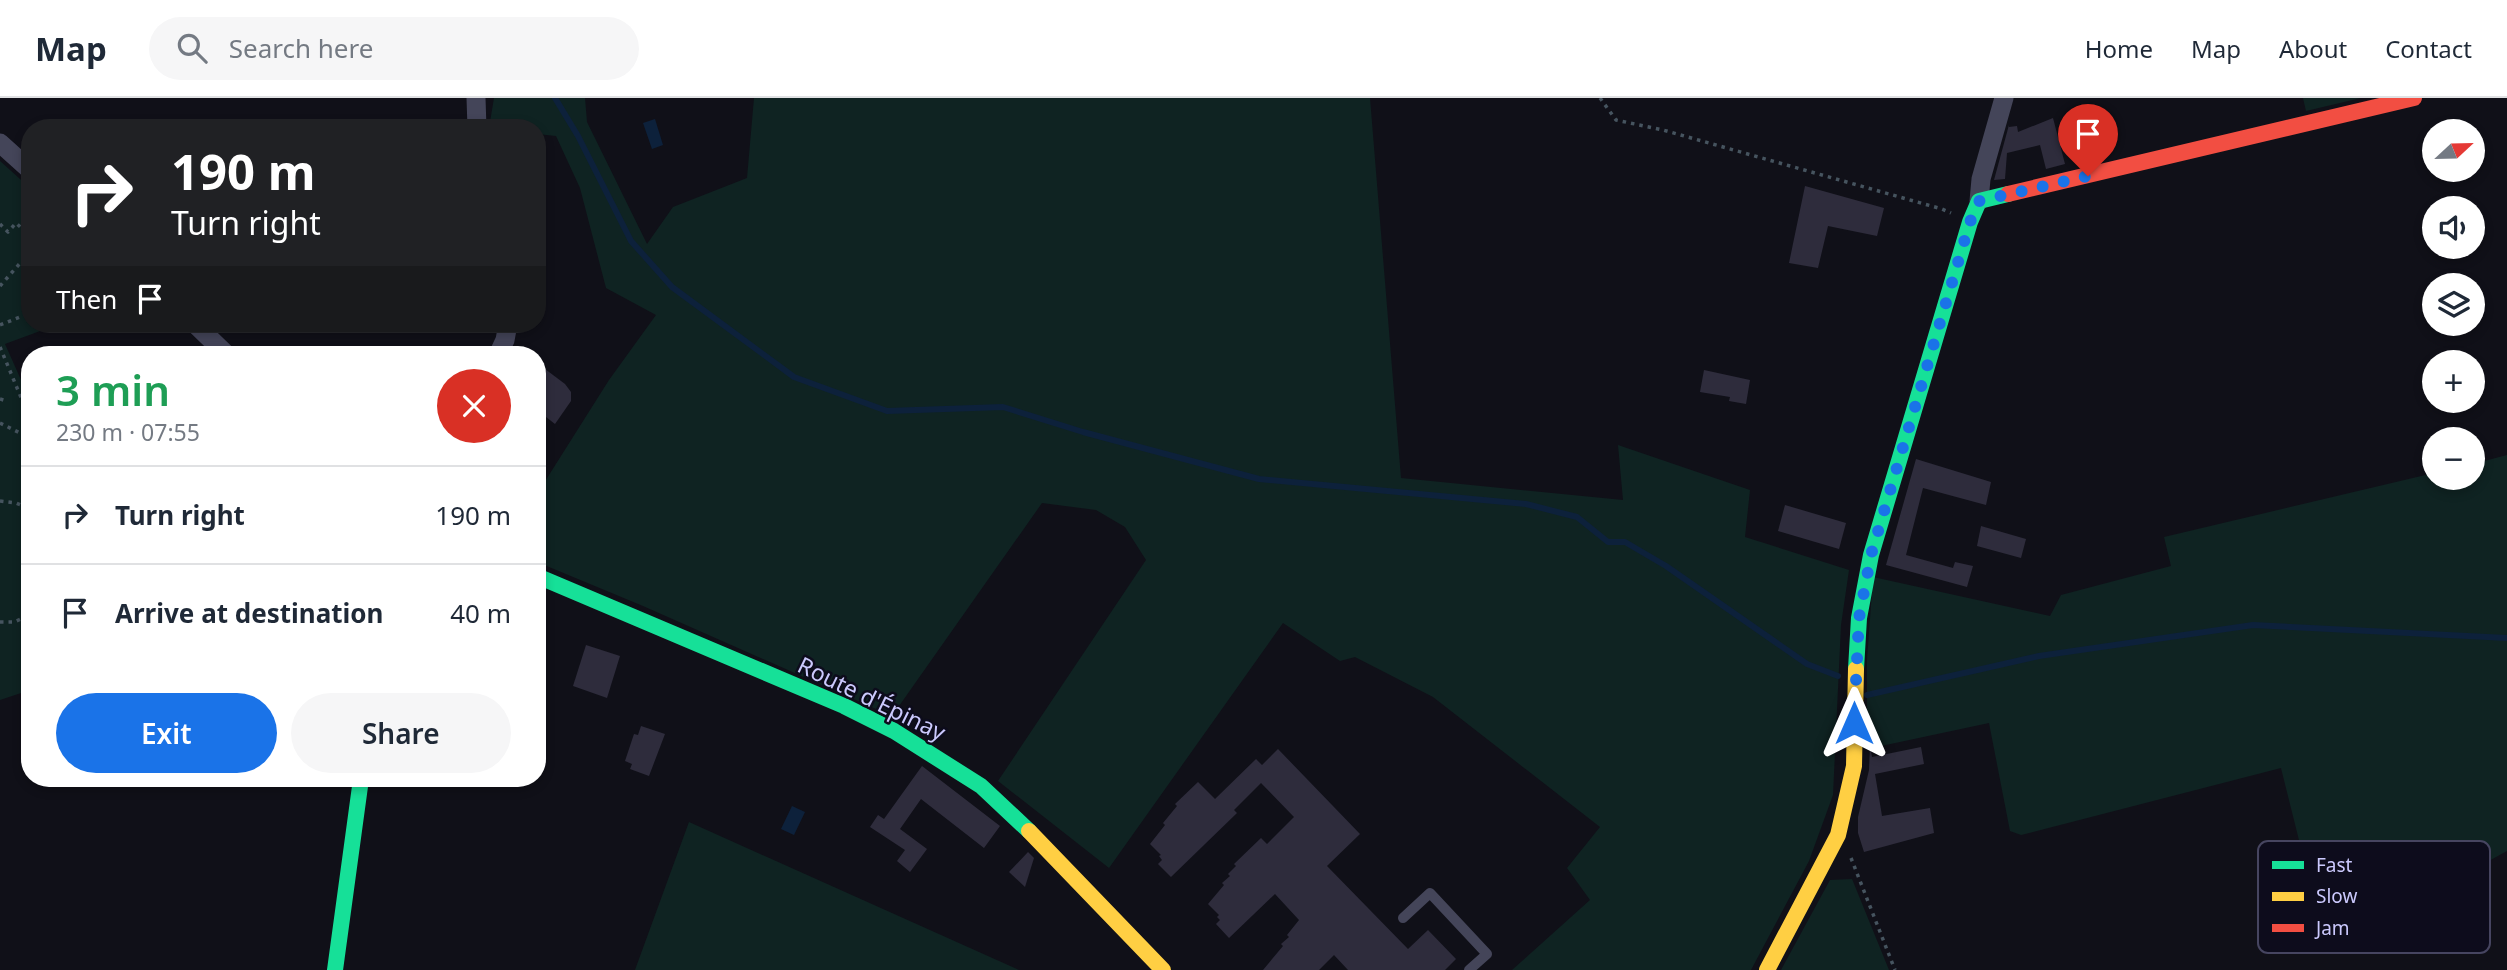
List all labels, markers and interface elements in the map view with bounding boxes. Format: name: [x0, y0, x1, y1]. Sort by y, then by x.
search box: [149, 17, 639, 80]
text: Map: [35, 26, 107, 71]
icon: search: [173, 29, 211, 67]
text: Search here: [229, 30, 373, 66]
text: Home: [2085, 32, 2153, 65]
text: Map: [2191, 32, 2241, 65]
text: About: [2279, 32, 2347, 65]
text: Contact: [2385, 32, 2472, 65]
pin: [2058, 104, 2118, 176]
icon: arrive: [2069, 115, 2107, 153]
north arrow: [2422, 119, 2485, 182]
map controls: [2422, 119, 2485, 490]
text: 190 m: [171, 138, 316, 204]
icon: right: [56, 147, 147, 238]
button: sound: [2422, 196, 2485, 259]
text: Turn right: [171, 201, 321, 244]
button: layers: [2422, 273, 2485, 336]
icon: arrive: [131, 280, 169, 318]
text: Then: [56, 281, 117, 317]
button: +: [2422, 350, 2485, 413]
text: 3 min: [56, 361, 170, 418]
button: close: [437, 369, 511, 443]
text: 230 m · 07:55: [56, 416, 200, 448]
button: −: [2422, 427, 2485, 490]
icon: right: [56, 496, 94, 534]
text: Turn right: [115, 497, 245, 533]
text: 190 m: [435, 497, 511, 533]
icon: arrive: [56, 594, 94, 632]
text: Arrive at destination: [115, 595, 384, 631]
text: 40 m: [450, 595, 511, 631]
street label: Route d'Épinay: [793, 648, 951, 748]
position arrow: [1817, 686, 1891, 760]
button: Exit: [56, 693, 277, 773]
button: Share: [291, 693, 511, 773]
legend: [2258, 841, 2490, 953]
text: Fast: [2316, 852, 2353, 878]
text: Slow: [2316, 883, 2357, 909]
text: Jam: [2314, 915, 2350, 941]

